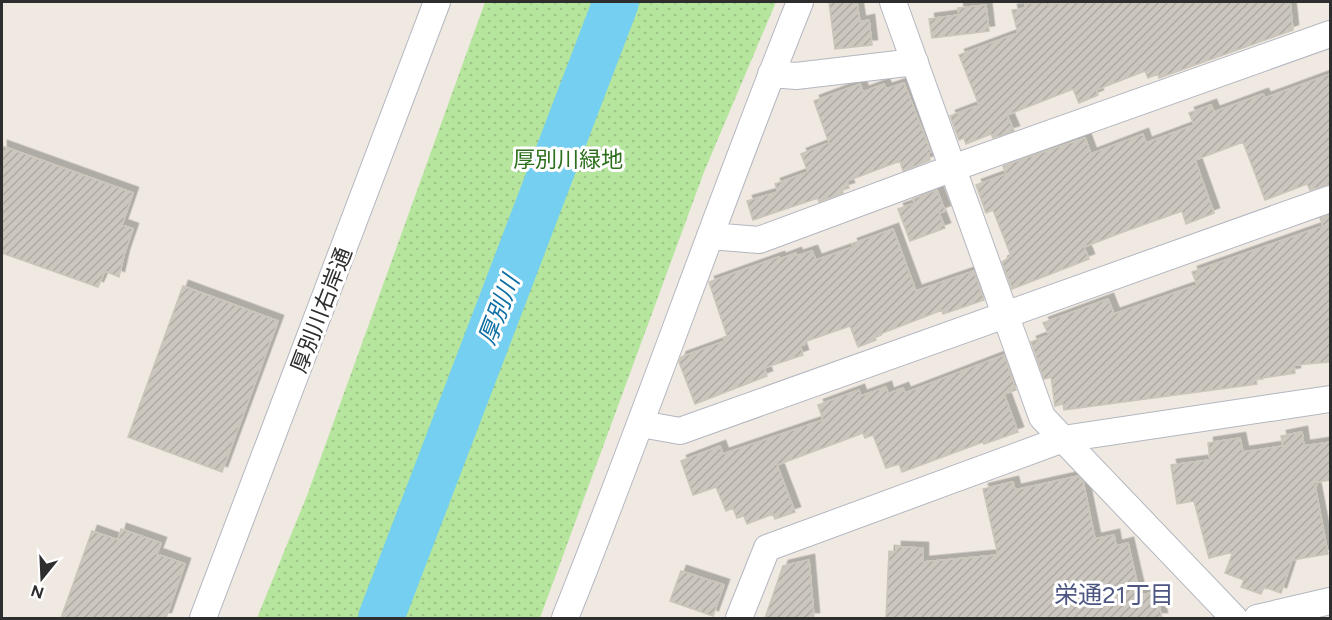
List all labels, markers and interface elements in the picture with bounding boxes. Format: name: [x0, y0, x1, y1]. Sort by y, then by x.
park label: 厚別川緑地: [513, 146, 623, 173]
street label: 厚別川右岸通: [285, 244, 358, 377]
water label: 厚別川: [472, 268, 526, 349]
north arrow: [12, 548, 72, 608]
district label: 栄通21丁目: [1054, 580, 1174, 609]
text: N: [29, 581, 46, 603]

